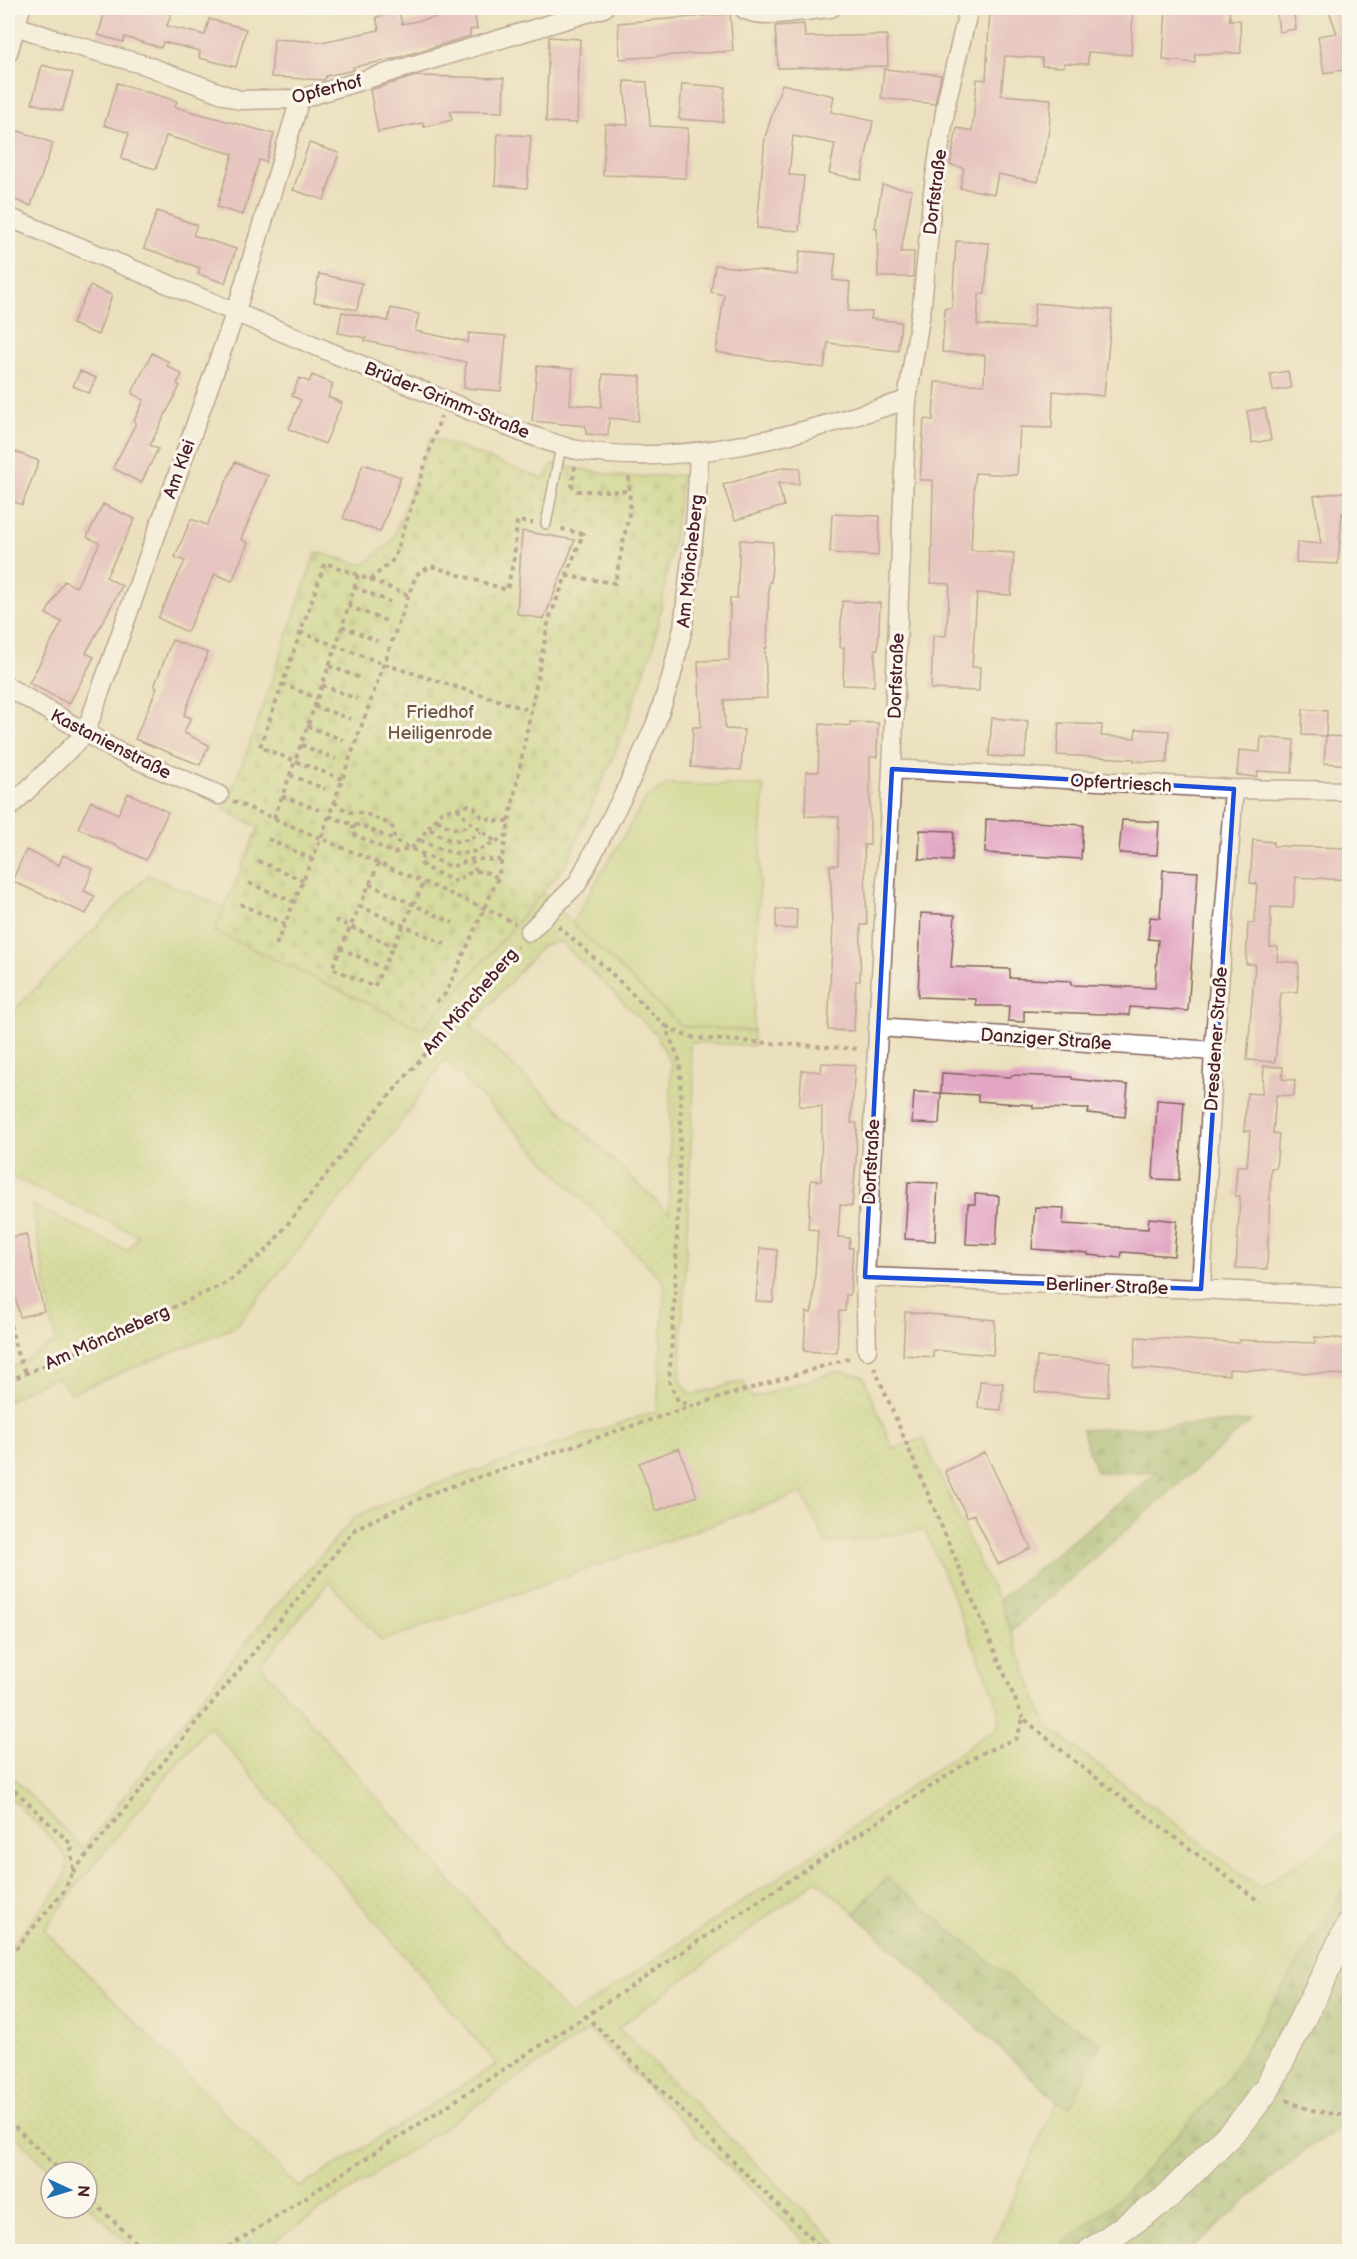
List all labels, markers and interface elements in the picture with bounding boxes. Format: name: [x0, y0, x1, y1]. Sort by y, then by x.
street label: Opferhof: [290, 71, 365, 108]
street label: Dorfstraße: [920, 148, 951, 236]
street label: Brüder-Grimm-Straße: [361, 358, 533, 443]
street label: Am Klei: [159, 437, 200, 501]
street label: Am Möncheberg: [673, 493, 708, 629]
street label: Dorfstraße: [885, 632, 909, 719]
park label: Friedhof Heiligenrode: [388, 702, 493, 744]
street label: Kastanienstraße: [47, 705, 175, 784]
street label: Opfertriesch: [1070, 770, 1172, 797]
street label: Am Möncheberg: [418, 944, 522, 1059]
street label: Dresdener Straße: [1201, 966, 1232, 1112]
street label: Danziger Straße: [980, 1024, 1113, 1055]
street label: Dorfstraße: [859, 1118, 884, 1206]
street label: Berliner Straße: [1045, 1274, 1169, 1299]
street label: Am Möncheberg: [42, 1301, 173, 1374]
north arrow: [39, 2160, 99, 2220]
text: N: [73, 2184, 92, 2198]

